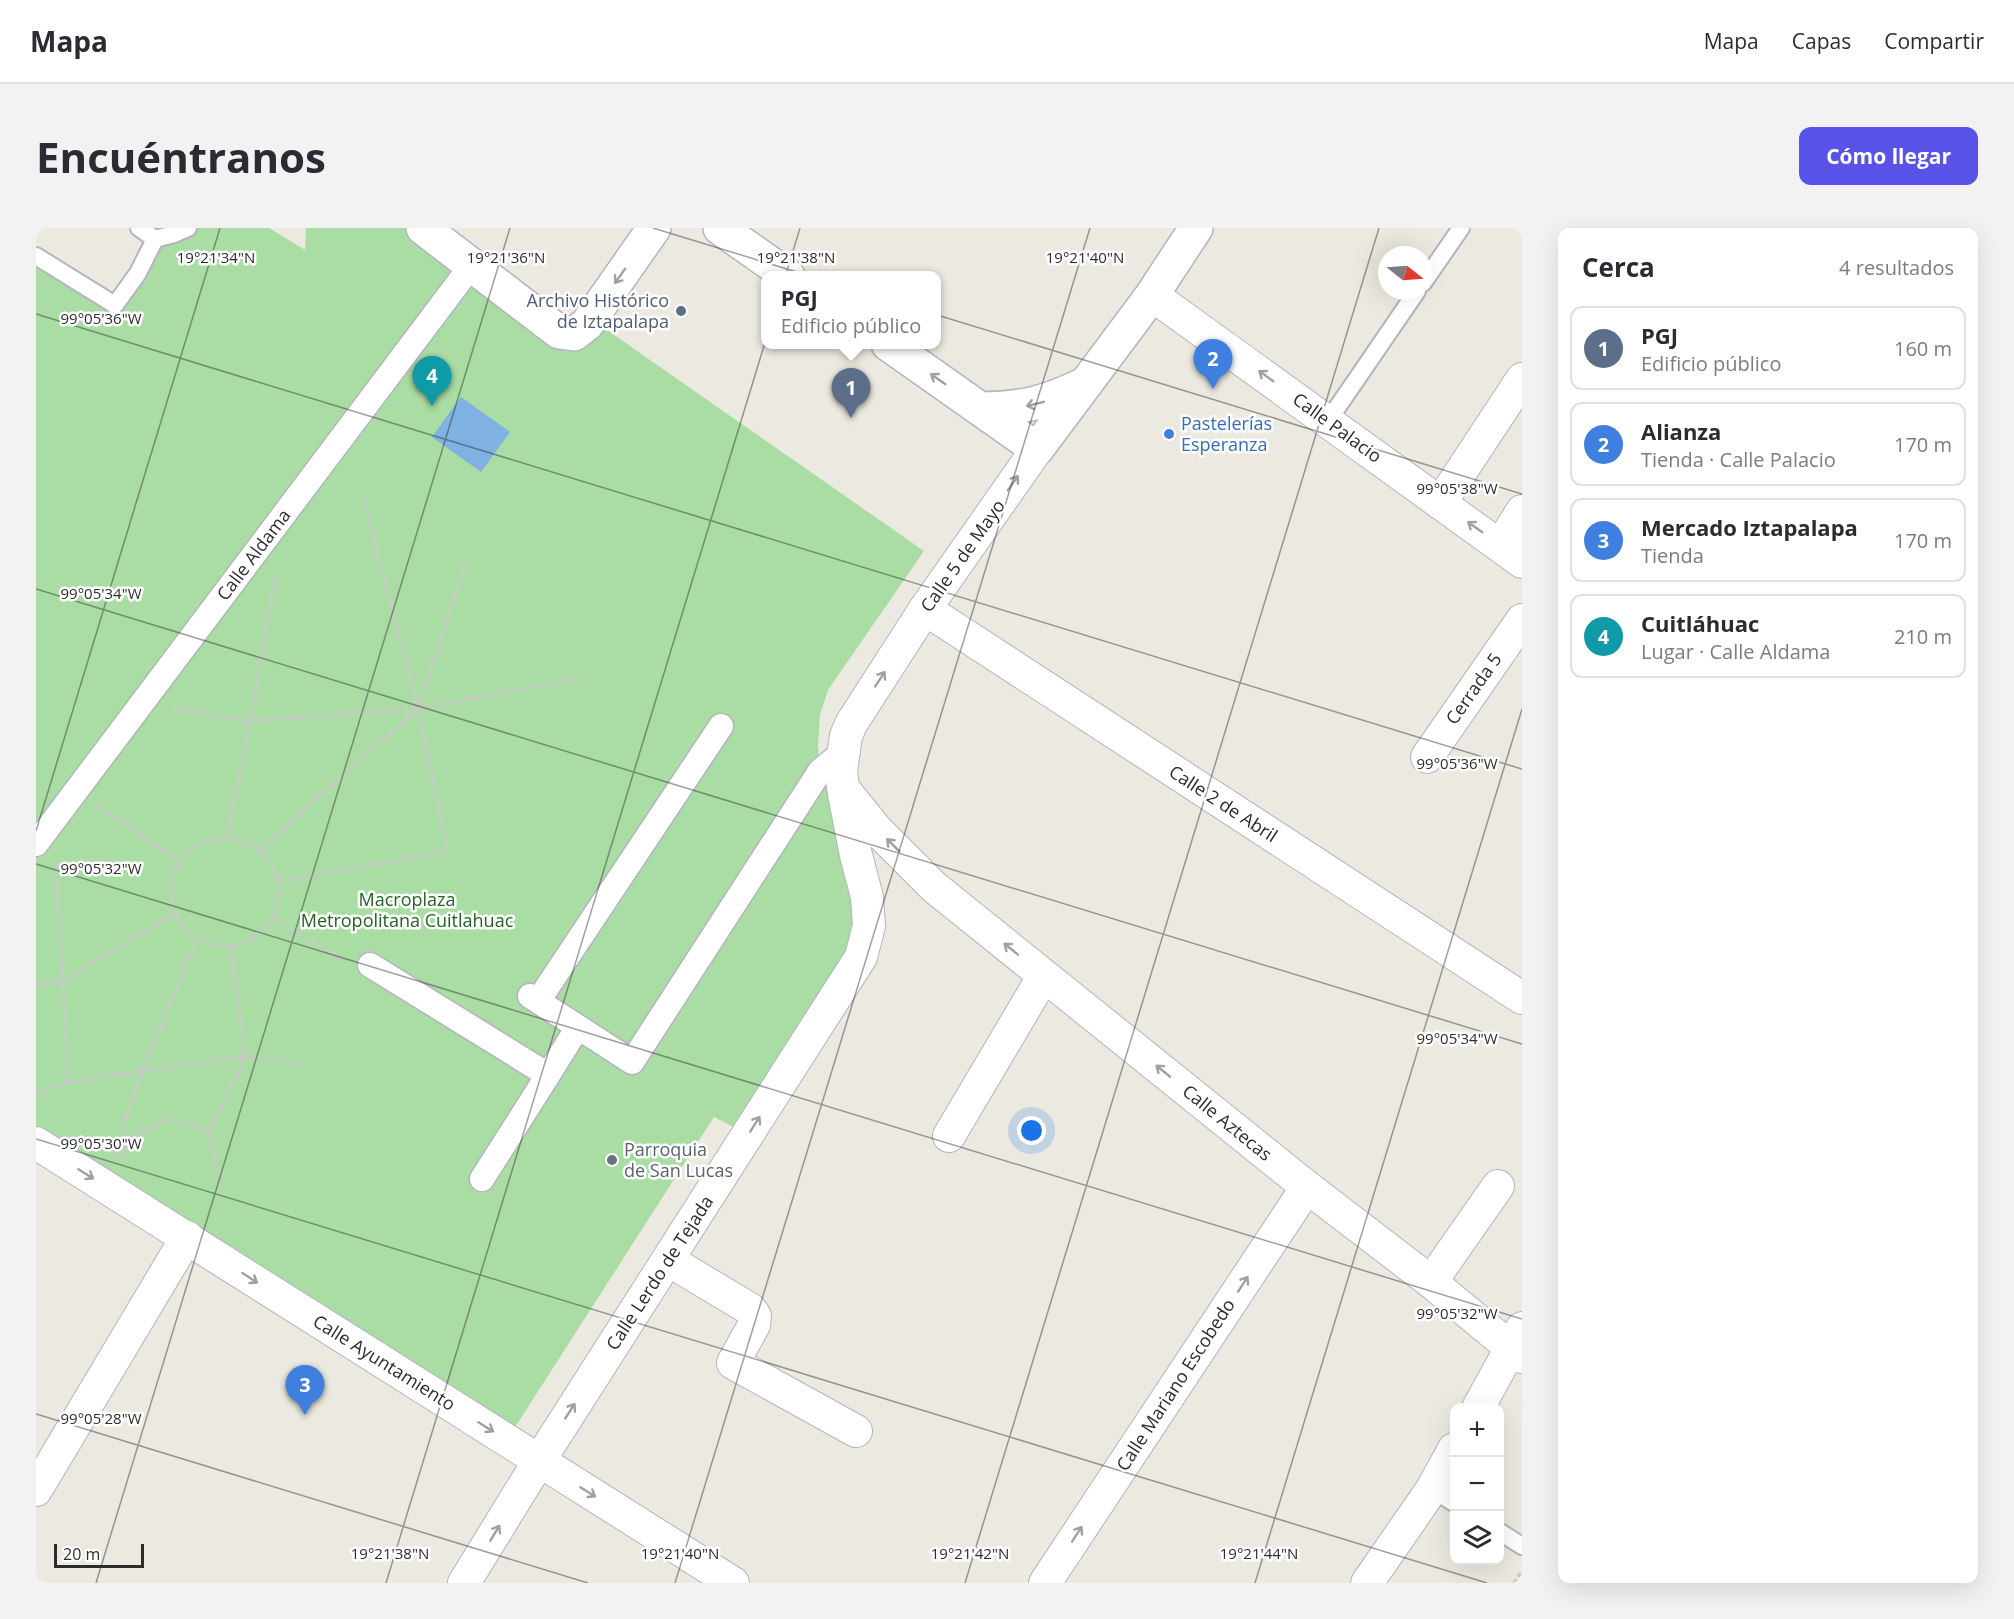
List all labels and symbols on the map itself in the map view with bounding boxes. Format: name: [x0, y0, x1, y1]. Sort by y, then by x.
north arrow: [1378, 246, 1432, 300]
text: 19°21'34"N: [177, 247, 255, 267]
text: 19°21'36"N: [467, 247, 545, 267]
text: 19°21'38"N: [757, 247, 835, 267]
text: 19°21'40"N: [1046, 247, 1124, 267]
one-way arrow: [614, 267, 626, 284]
place label: Archivo Histórico de Iztapalapa: [527, 288, 669, 333]
marker: Archivo Histórico de Iztapalapa: [674, 304, 688, 318]
text: 99°05'36"W: [61, 308, 142, 328]
pin: 2: [1194, 340, 1232, 389]
pin: 4: [412, 356, 452, 406]
pin: 1: [832, 368, 870, 418]
one-way arrow: [1258, 370, 1274, 382]
one-way arrow: [930, 373, 946, 385]
street label: Calle Palacio: [1288, 387, 1387, 468]
one-way arrow: [1026, 398, 1045, 410]
place label: Pastelerías Esperanza: [1181, 411, 1272, 456]
marker: Pastelerías Esperanza: [1162, 427, 1176, 441]
one-way arrow: [1007, 476, 1019, 492]
text: 99°05'38"W: [1417, 478, 1498, 498]
street label: Calle 5 de Mayo: [914, 494, 1010, 616]
street label: Calle Aldama: [211, 504, 296, 605]
one-way arrow: [1468, 521, 1484, 533]
text: 99°05'34"W: [61, 583, 142, 603]
street label: Cerrada 5: [1440, 648, 1507, 729]
one-way arrow: [874, 671, 886, 688]
text: 99°05'36"W: [1417, 753, 1498, 773]
street label: Calle 2 de Abril: [1165, 759, 1282, 847]
one-way arrow: [885, 838, 900, 853]
text: 99°05'32"W: [61, 858, 142, 878]
park label: Macroplaza Metropolitana Cuitlahuac: [301, 887, 514, 932]
one-way arrow: [1003, 943, 1019, 956]
text: 99°05'34"W: [1417, 1028, 1498, 1048]
one-way arrow: [1155, 1065, 1171, 1078]
street label: Calle Aztecas: [1178, 1079, 1277, 1166]
one-way arrow: [749, 1116, 761, 1132]
your location: [1017, 1116, 1046, 1145]
text: 99°05'30"W: [61, 1133, 142, 1153]
place label: Parroquia de San Lucas: [624, 1137, 733, 1182]
marker: Parroquia de San Lucas: [605, 1153, 619, 1167]
one-way arrow: [77, 1167, 94, 1180]
street label: Calle Lerdo de Tejada: [600, 1190, 718, 1354]
one-way arrow: [242, 1272, 258, 1284]
one-way arrow: [1236, 1275, 1249, 1292]
street label: Calle Mariano Escobedo: [1110, 1294, 1240, 1475]
text: 99°05'32"W: [1417, 1303, 1498, 1323]
street label: Calle Ayuntamiento: [309, 1309, 460, 1416]
pin: 3: [286, 1366, 324, 1415]
one-way arrow: [564, 1403, 577, 1420]
text: 99°05'28"W: [61, 1408, 142, 1428]
one-way arrow: [477, 1422, 494, 1434]
one-way arrow: [579, 1486, 596, 1498]
one-way arrow: [489, 1525, 501, 1542]
one-way arrow: [1072, 1526, 1084, 1543]
scale bar: [54, 1541, 144, 1568]
text: 19°21'38"N: [351, 1543, 429, 1563]
text: 19°21'40"N: [641, 1543, 719, 1563]
text: 19°21'42"N: [931, 1543, 1009, 1563]
text: 19°21'44"N: [1220, 1543, 1298, 1563]

